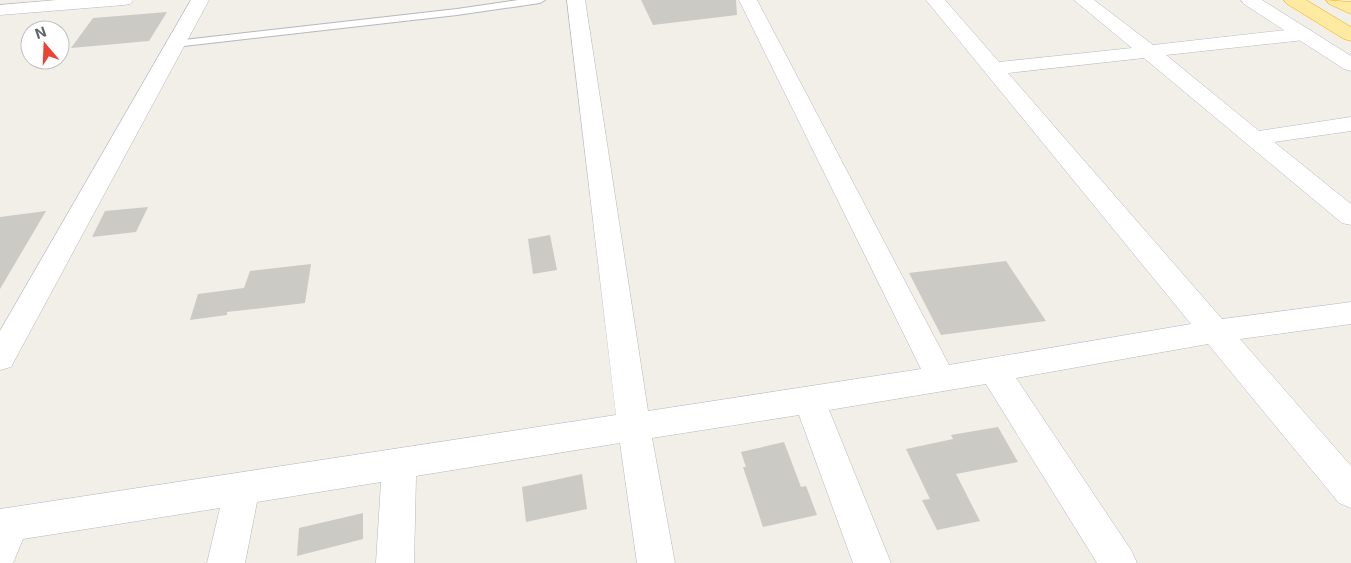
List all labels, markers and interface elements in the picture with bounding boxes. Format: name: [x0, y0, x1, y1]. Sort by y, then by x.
north arrow: [20, 20, 70, 70]
text: N: [33, 22, 48, 42]

